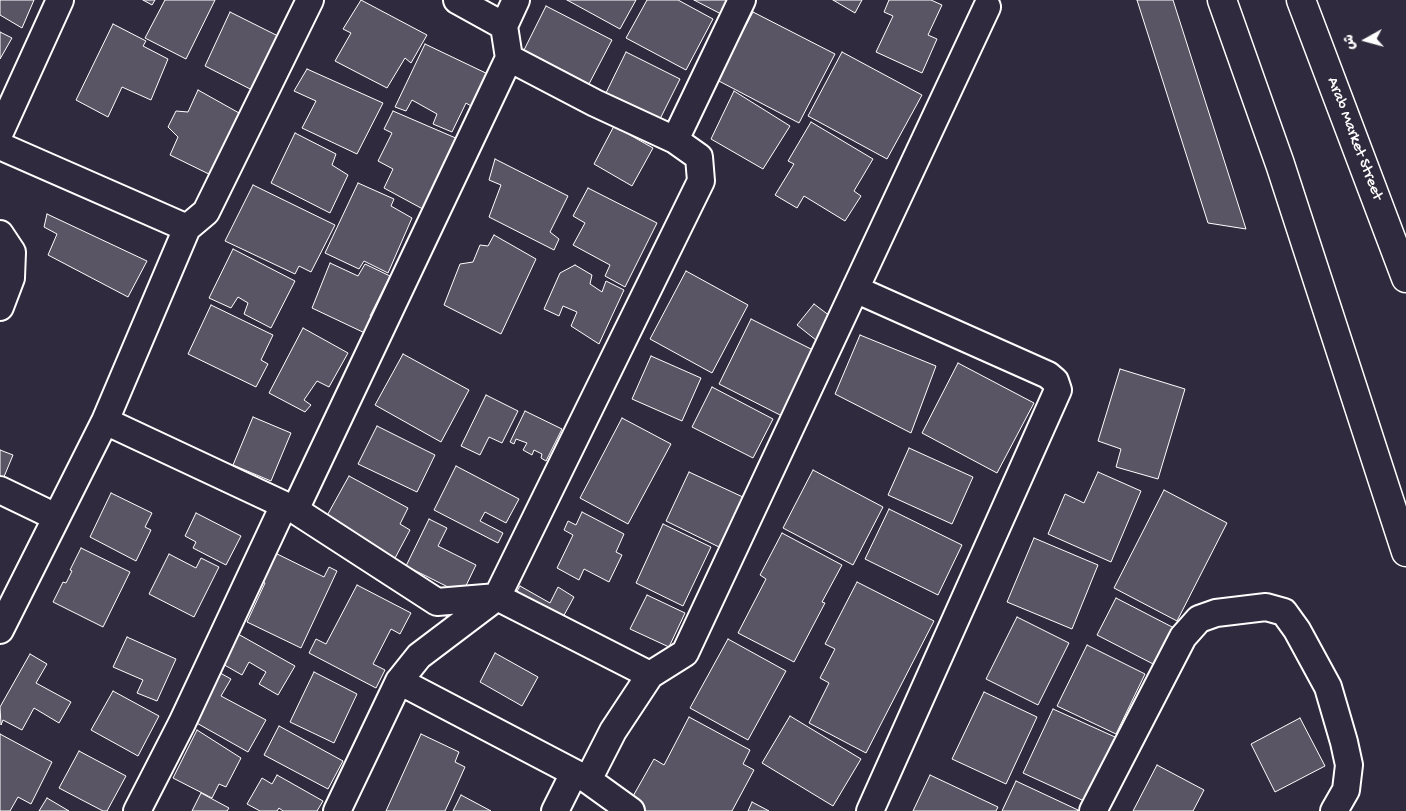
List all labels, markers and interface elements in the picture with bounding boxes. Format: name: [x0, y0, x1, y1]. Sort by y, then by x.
north arrow: [1341, 15, 1391, 65]
text: ش: [1341, 33, 1360, 51]
street label: Arab Market Street: [1322, 75, 1386, 203]

